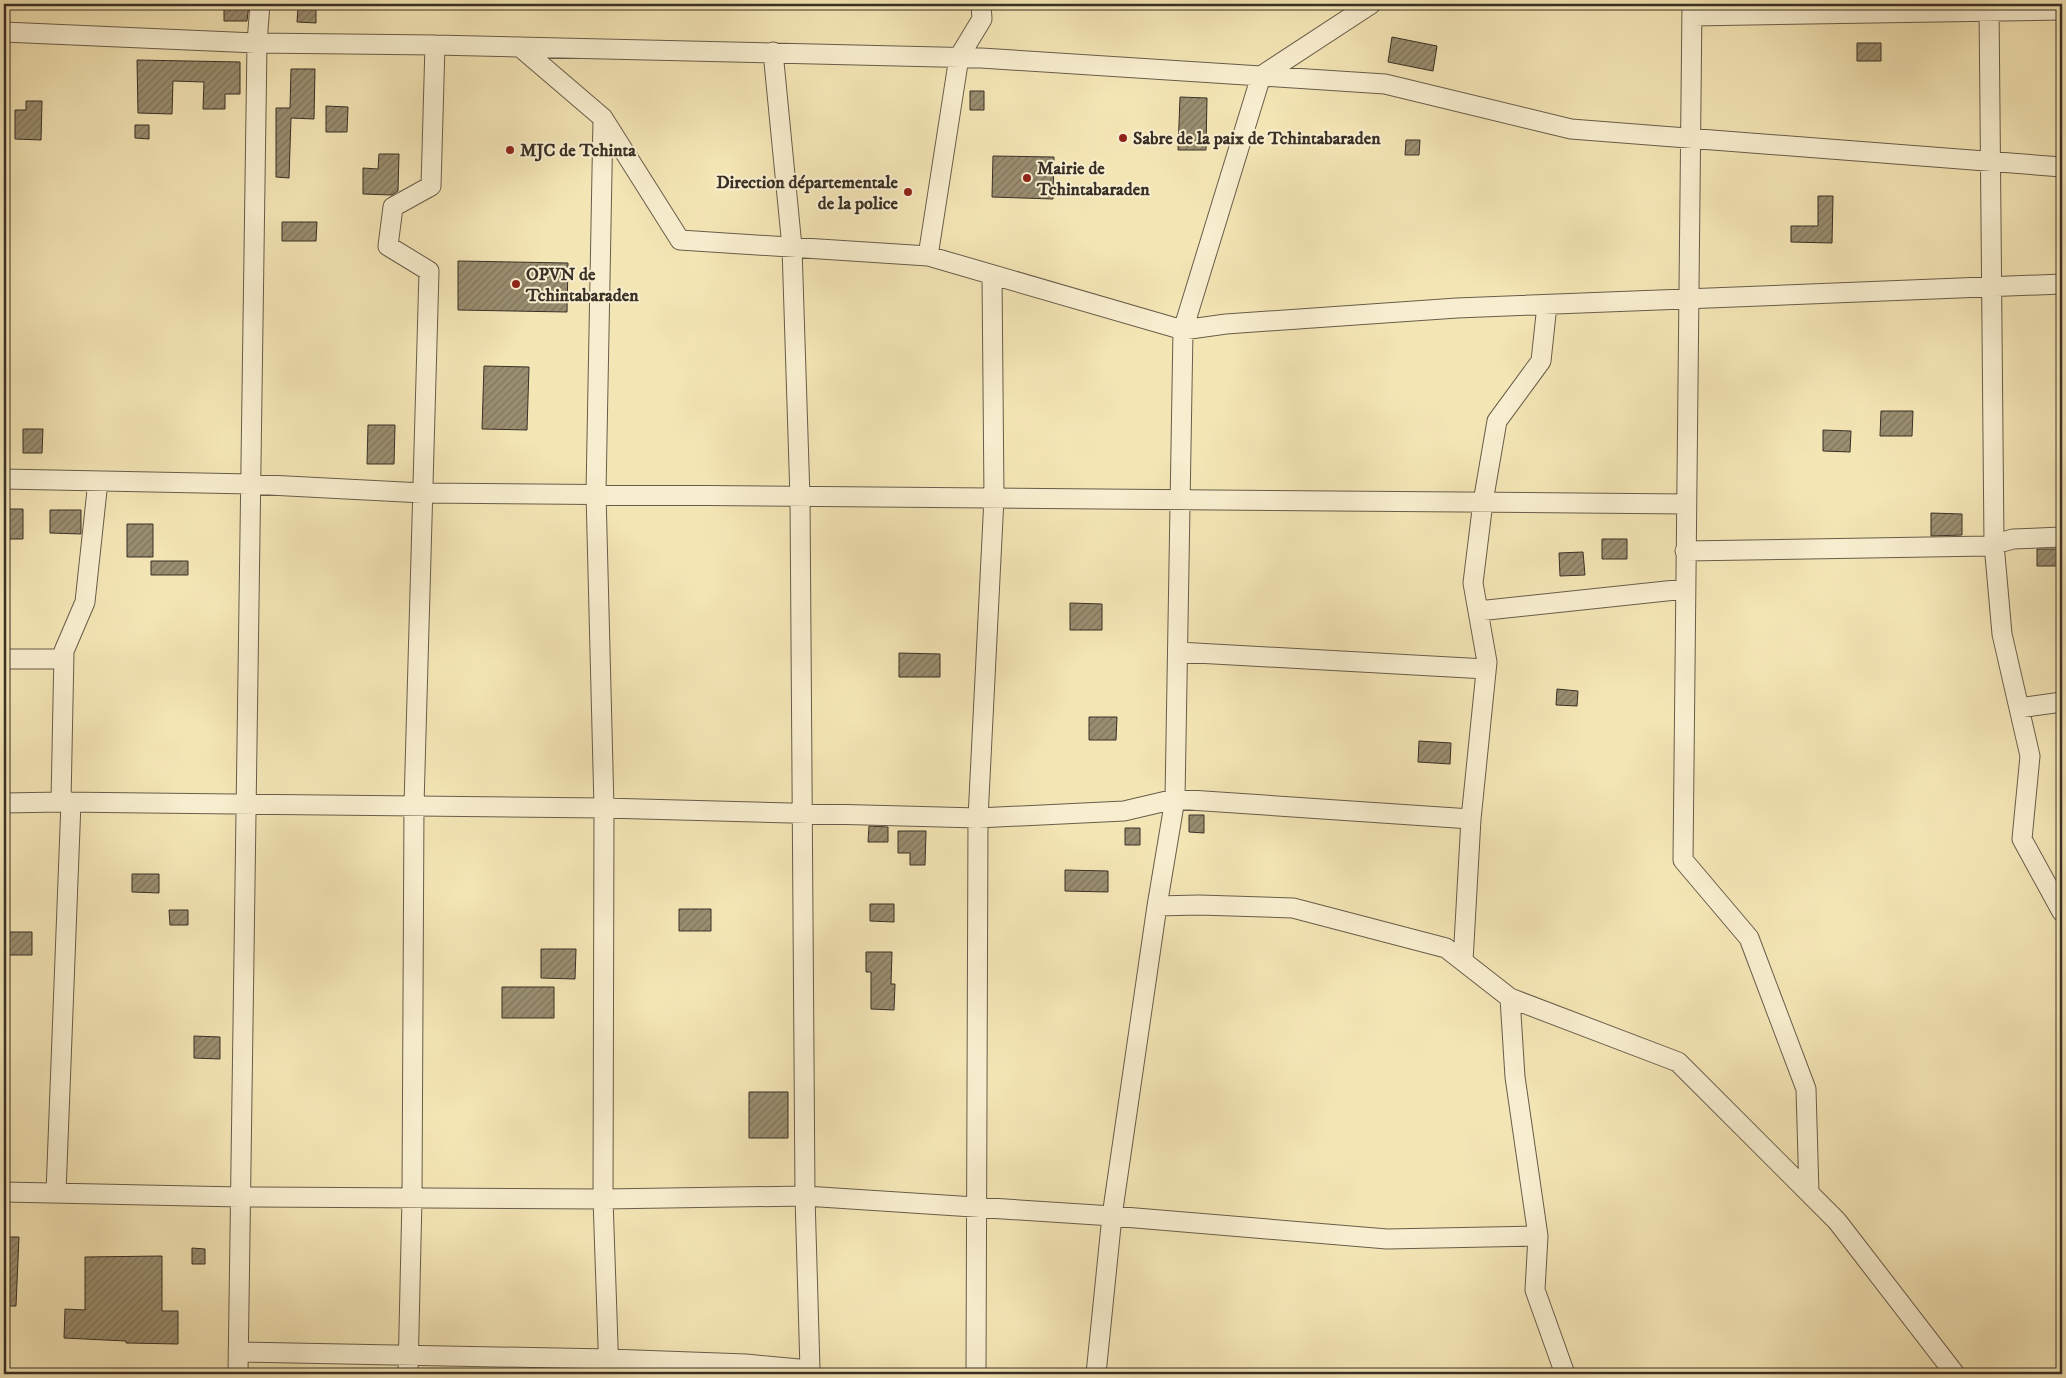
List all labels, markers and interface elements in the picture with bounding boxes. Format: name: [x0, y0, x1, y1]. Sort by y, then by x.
place label: Sabre de la paix de Tchintabaraden: [1133, 128, 1381, 150]
marker: Sabre de la paix de Tchintabaraden: [1117, 132, 1129, 144]
place label: MJC de Tchinta: [520, 140, 636, 162]
marker: MJC de Tchinta: [504, 144, 516, 156]
place label: Mairie de Tchintabaraden: [1036, 158, 1150, 201]
place label: Direction départementale de la police: [716, 172, 899, 215]
marker: Mairie de Tchintabaraden: [1021, 172, 1033, 184]
marker: Direction départementale de la police: [902, 186, 914, 198]
place label: OPVN de Tchintabaraden: [525, 264, 639, 307]
marker: OPVN de Tchintabaraden: [510, 278, 522, 290]

